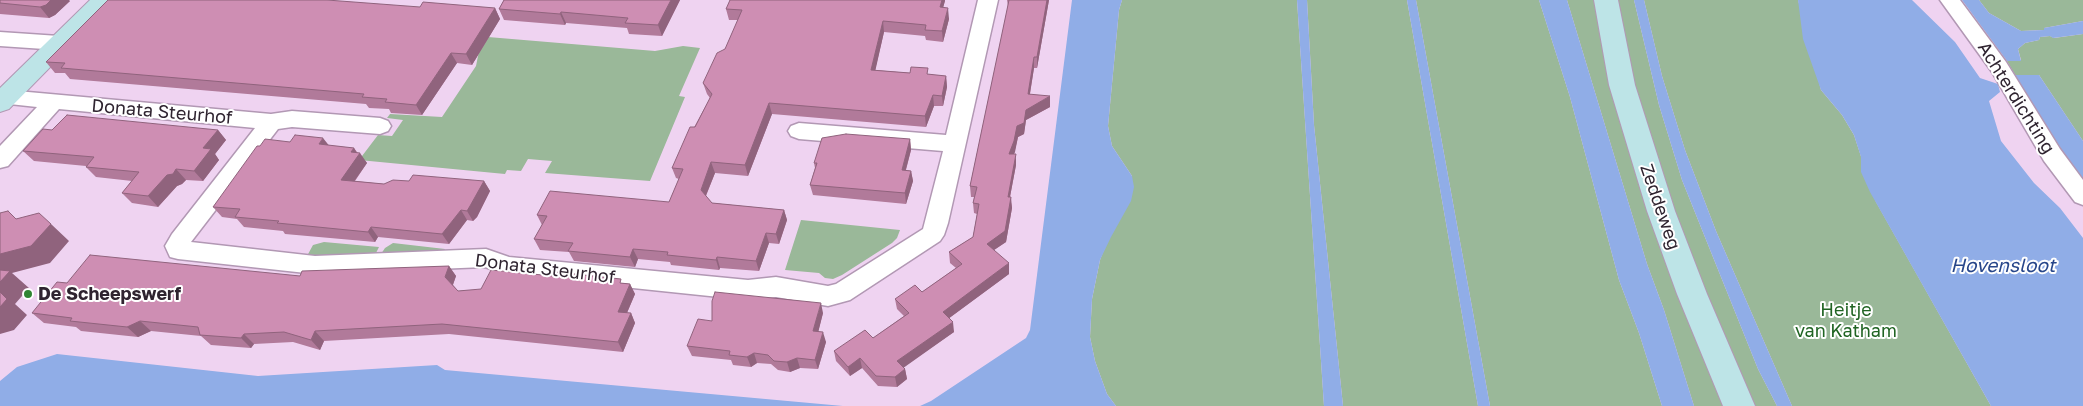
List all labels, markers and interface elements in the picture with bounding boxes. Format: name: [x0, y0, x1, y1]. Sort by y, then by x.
street label: Achterdichting: [1973, 38, 2059, 158]
street label: Donata Steurhof: [91, 95, 233, 129]
street label: Zeddeweg: [1635, 161, 1685, 253]
street label: Donata Steurhof: [474, 250, 616, 288]
water label: Hovensloot: [1951, 255, 2055, 277]
place label: De Scheepswerf: [38, 283, 181, 305]
marker: De Scheepswerf: [22, 288, 34, 300]
park label: Heitje van Katham: [1795, 299, 1897, 342]

